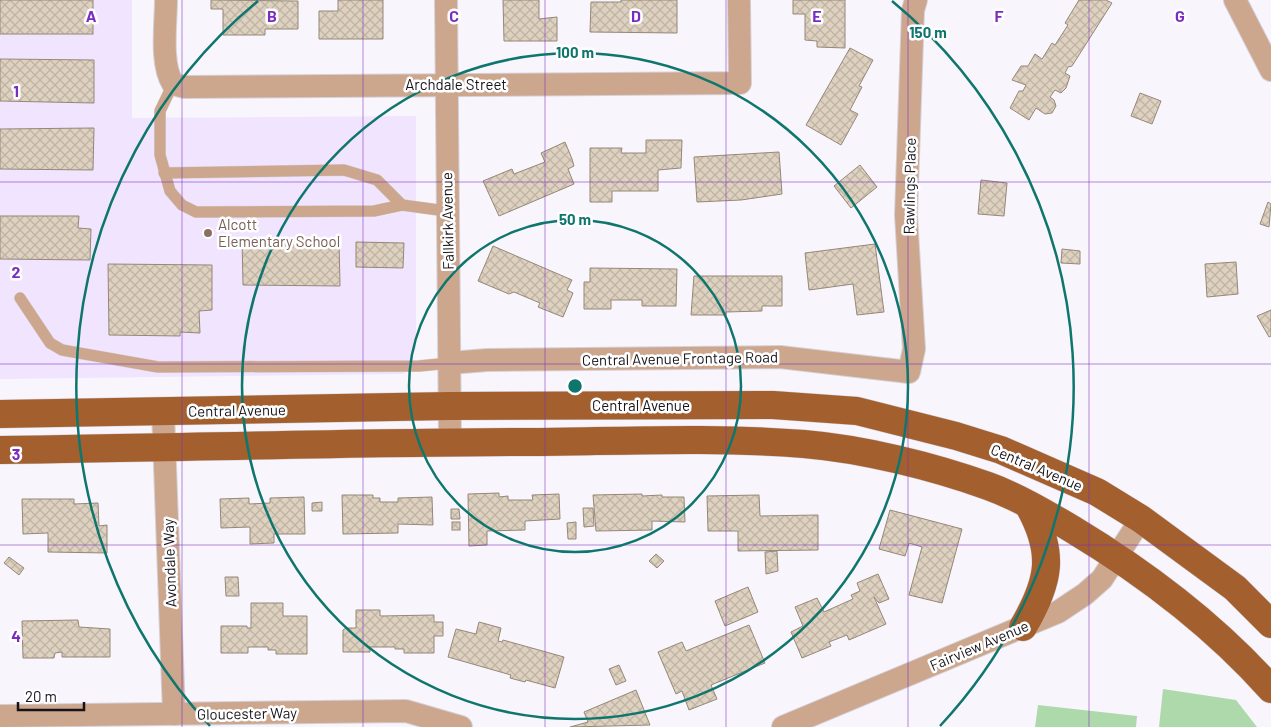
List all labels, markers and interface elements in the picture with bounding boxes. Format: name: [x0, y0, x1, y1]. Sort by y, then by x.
text: A: [86, 6, 97, 25]
text: B: [267, 6, 277, 25]
text: C: [449, 6, 459, 25]
text: D: [631, 6, 641, 25]
text: E: [812, 6, 822, 25]
text: F: [995, 6, 1004, 25]
text: G: [1175, 6, 1185, 25]
text: 150 m: [909, 23, 947, 41]
text: 100 m: [556, 43, 594, 61]
street label: Archdale Street: [405, 75, 507, 93]
text: 1: [13, 81, 19, 100]
street label: Rawlings Place: [899, 137, 919, 235]
street label: Fallkirk Avenue: [437, 172, 457, 270]
text: 50 m: [559, 210, 591, 228]
place label: Alcott Elementary School: [218, 215, 340, 250]
marker: Alcott Elementary School: [202, 227, 214, 239]
text: 2: [12, 262, 21, 281]
street label: Central Avenue Frontage Road: [582, 347, 778, 369]
centre of rings: [566, 377, 584, 395]
street label: Central Avenue: [592, 396, 690, 414]
street label: Central Avenue: [188, 400, 286, 420]
street label: Central Avenue: [988, 440, 1086, 494]
text: 3: [12, 444, 20, 463]
street label: Avondale Way: [158, 518, 180, 608]
street label: Fairview Avenue: [927, 616, 1031, 674]
text: 4: [11, 626, 21, 645]
scale bar: [18, 680, 84, 712]
text: 20 m: [25, 687, 57, 705]
street label: Gloucester Way: [197, 703, 297, 723]

